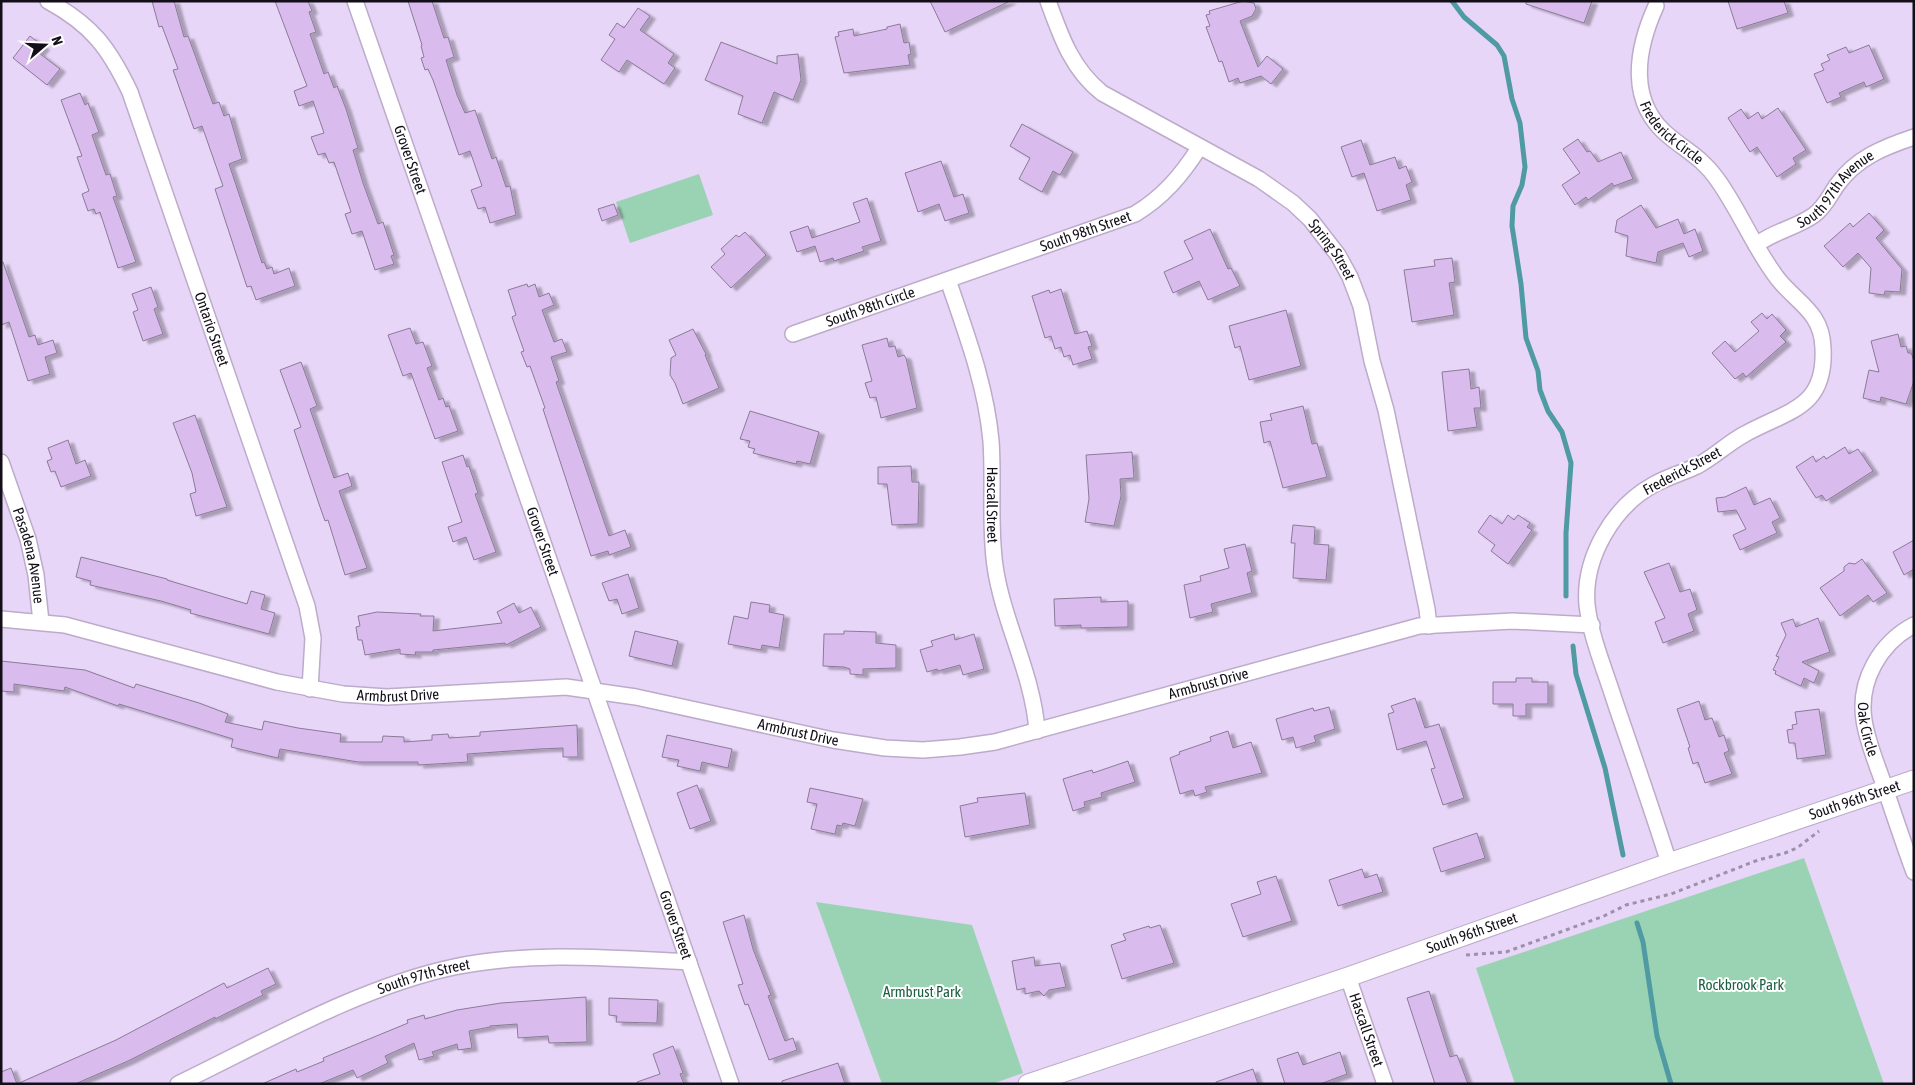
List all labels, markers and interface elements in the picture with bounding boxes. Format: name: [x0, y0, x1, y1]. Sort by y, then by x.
north arrow: [20, 20, 70, 70]
text: N: [48, 34, 66, 47]
street label: Frederick Circle: [1637, 99, 1707, 168]
street label: Grover Street: [391, 123, 430, 196]
street label: South 97th Avenue: [1794, 146, 1876, 231]
street label: South 98th Street: [1038, 207, 1133, 255]
street label: Spring Street: [1305, 216, 1359, 282]
street label: South 98th Circle: [824, 283, 917, 330]
street label: Ontario Street: [192, 290, 233, 368]
street label: Frederick Street: [1640, 443, 1724, 498]
street label: Hascall Street: [984, 467, 1002, 544]
street label: Pasadena Avenue: [10, 505, 48, 604]
street label: Grover Street: [523, 505, 563, 578]
street label: Armbrust Drive: [1166, 664, 1250, 702]
street label: Armbrust Drive: [356, 685, 440, 705]
street label: Oak Circle: [1855, 702, 1882, 759]
street label: Armbrust Drive: [756, 715, 840, 749]
street label: South 96th Street: [1807, 776, 1902, 823]
street label: Grover Street: [656, 888, 696, 961]
street label: South 96th Street: [1424, 909, 1519, 956]
street label: South 97th Street: [375, 955, 471, 997]
park label: Rockbrook Park: [1698, 976, 1784, 993]
park label: Armbrust Park: [883, 983, 961, 1000]
street label: Hascall Street: [1346, 991, 1387, 1069]

